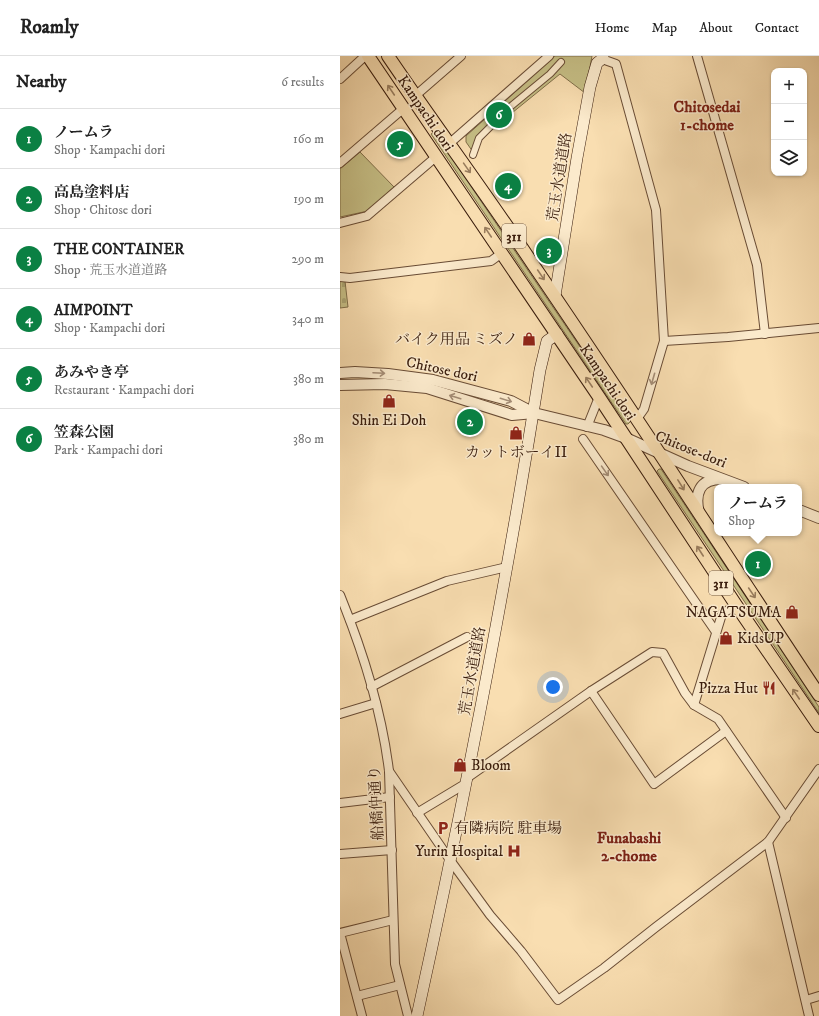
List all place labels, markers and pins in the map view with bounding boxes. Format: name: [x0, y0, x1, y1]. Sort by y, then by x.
pin: 6: [486, 100, 512, 130]
pin: 5: [387, 129, 413, 159]
pin: 4: [495, 171, 521, 201]
pin: 3: [536, 236, 562, 266]
place label: バイク用品 ミズノ: [395, 330, 518, 349]
shop icon: バイク用品 ミズノ: [521, 331, 537, 347]
shop icon: Shin Ei Doh: [381, 393, 397, 409]
pin: 2: [457, 407, 483, 437]
place label: Shin Ei Doh: [352, 411, 426, 430]
shop icon: カットボーイII: [508, 425, 524, 441]
place label: カットボーイII: [465, 443, 567, 462]
pin: 1: [745, 549, 771, 579]
place label: NAGATSUMA: [686, 603, 781, 622]
shop icon: NAGATSUMA: [784, 604, 800, 620]
place label: KidsUP: [737, 629, 784, 648]
shop icon: KidsUP: [718, 630, 734, 646]
place label: Pizza Hut: [698, 679, 758, 698]
restaurant icon: Pizza Hut: [761, 680, 777, 696]
place label: Bloom: [471, 756, 511, 775]
shop icon: Bloom: [452, 757, 468, 773]
place label: 有隣病院 駐車場: [454, 819, 562, 838]
parking icon: 有隣病院 駐車場: [435, 820, 451, 836]
place label: Yurin Hospital: [415, 842, 503, 861]
hospital icon: Yurin Hospital: [506, 843, 522, 859]

